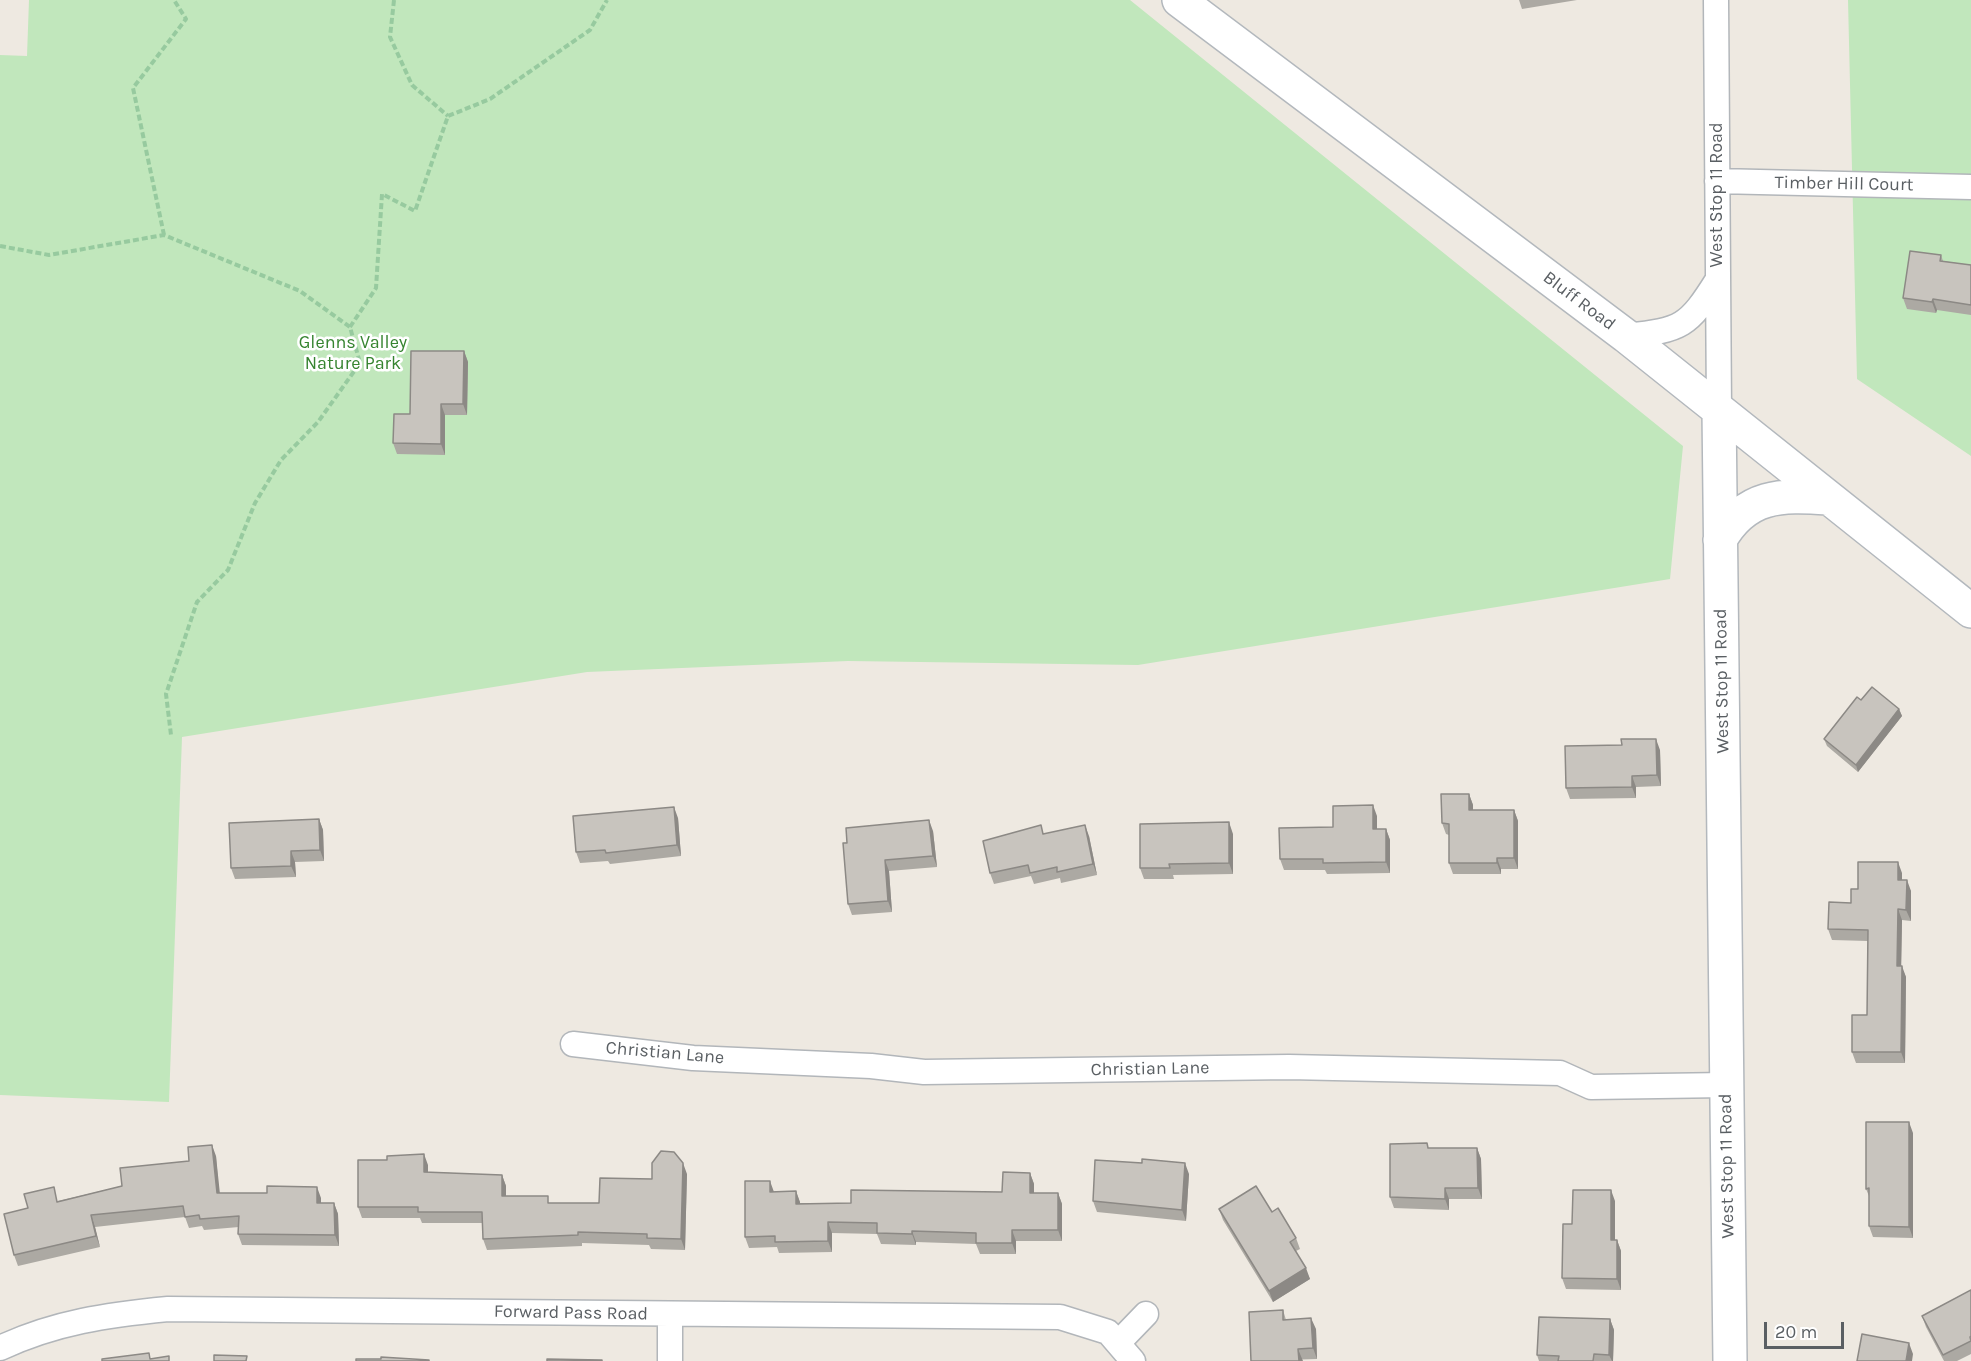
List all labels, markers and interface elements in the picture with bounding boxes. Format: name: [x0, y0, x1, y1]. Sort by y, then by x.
street label: West Stop 11 Road: [1706, 122, 1728, 268]
street label: Timber Hill Court: [1774, 172, 1914, 196]
street label: Bluff Road: [1538, 267, 1620, 335]
park label: Glenns Valley Nature Park: [299, 332, 407, 374]
street label: West Stop 11 Road: [1710, 608, 1734, 754]
street label: Christian Lane: [605, 1037, 725, 1069]
street label: Christian Lane: [1090, 1057, 1210, 1081]
street label: West Stop 11 Road: [1715, 1093, 1739, 1239]
street label: Forward Pass Road: [494, 1301, 648, 1325]
scale bar: [1767, 1310, 1846, 1348]
text: 20 m: [1775, 1321, 1817, 1343]

